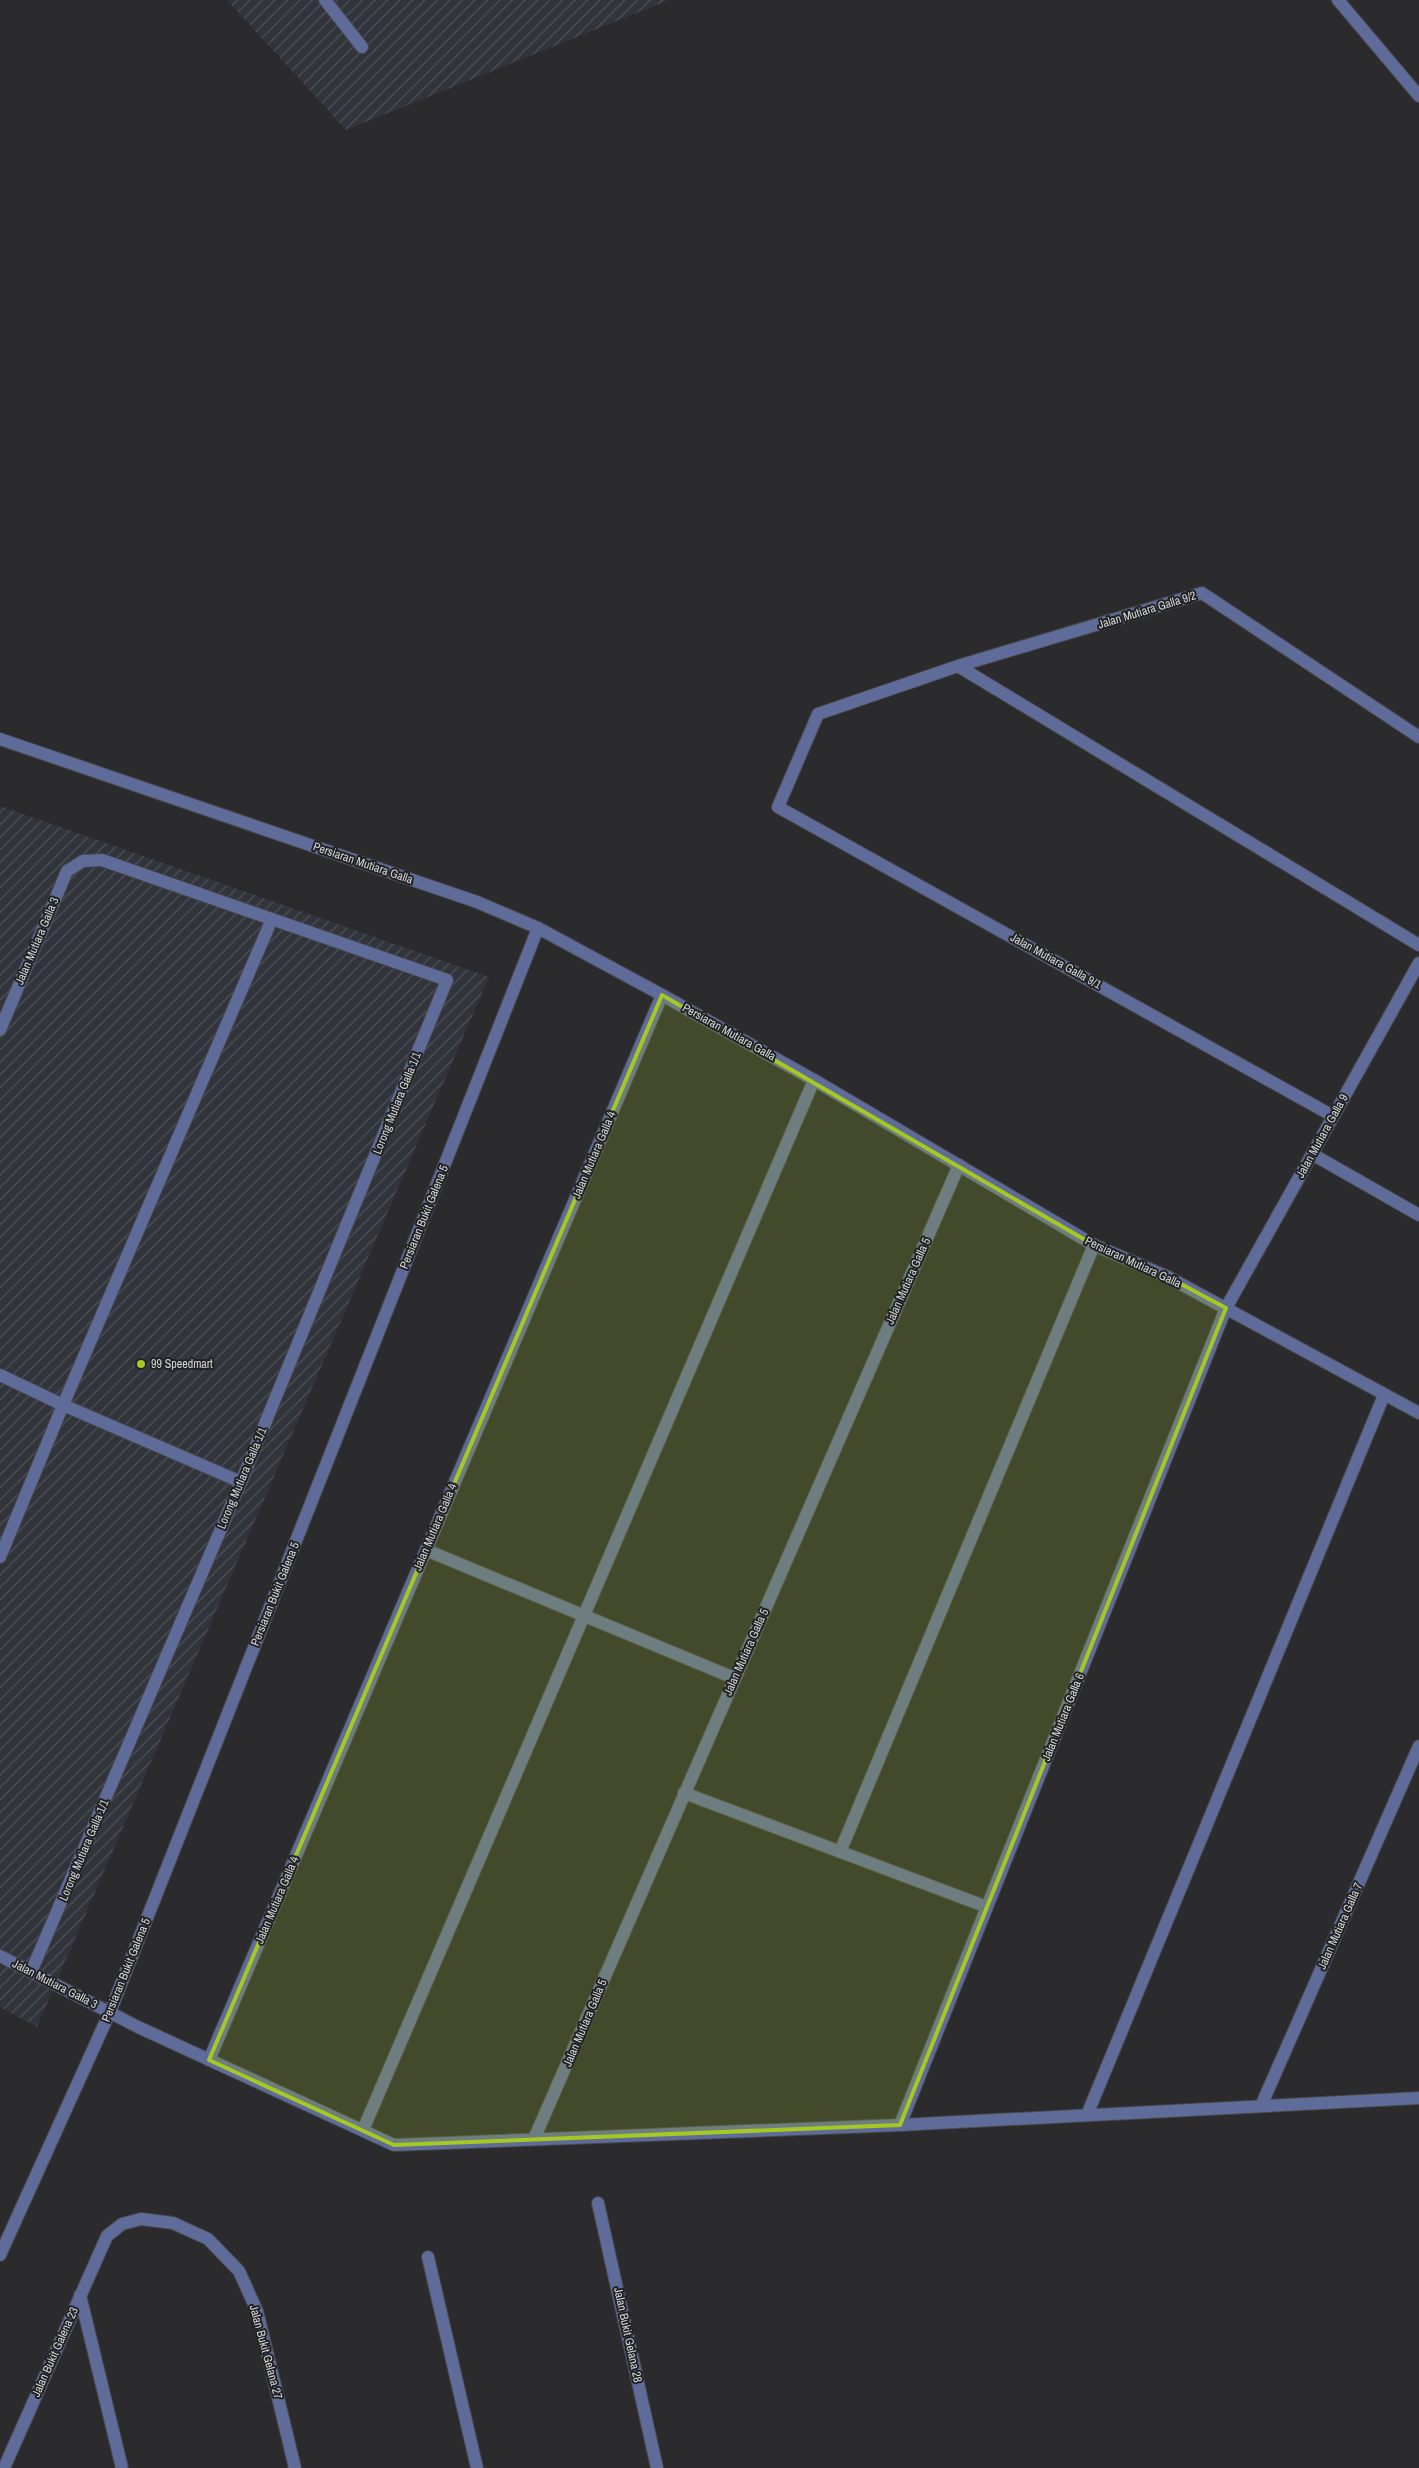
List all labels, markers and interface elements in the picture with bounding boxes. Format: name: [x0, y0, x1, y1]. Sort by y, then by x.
street label: Jalan Mutiara Galla 9/2: [1096, 587, 1198, 633]
street label: Persiaran Mutiara Galla: [311, 838, 415, 888]
street label: Jalan Mutiara Galla 3: [11, 895, 63, 987]
street label: Jalan Mutiara Galla 9/1: [1008, 929, 1105, 993]
street label: Persiaran Mutiara Galla: [679, 1000, 779, 1065]
street label: Lorong Mutiara Galla 1/1: [369, 1049, 425, 1156]
street label: Jalan Mutiara Galla 9: [1292, 1091, 1352, 1181]
street label: Jalan Mutiara Galla 4: [568, 1108, 620, 1201]
street label: Persiaran Bukit Galena 5: [396, 1162, 452, 1271]
street label: Persiaran Mutiara Galla: [1082, 1233, 1184, 1292]
street label: Jalan Mutiara Galla 5: [882, 1235, 935, 1327]
place label: 99 Speedmart: [151, 1356, 213, 1372]
marker: 99 Speedmart: [135, 1358, 147, 1370]
street label: Lorong Mutiara Galla 1/1: [213, 1424, 271, 1531]
street label: Jalan Mutiara Galla 4: [409, 1480, 461, 1573]
street label: Persiaran Bukit Galena 5: [247, 1539, 303, 1648]
street label: Jalan Mutiara Galla 5: [720, 1606, 773, 1698]
street label: Jalan Mutiara Galla 6: [1038, 1671, 1088, 1763]
street label: Lorong Mutiara Galla 1/1: [55, 1796, 113, 1903]
street label: Jalan Mutiara Galla 4: [251, 1853, 303, 1946]
street label: Jalan Mutiara Galla 7: [1314, 1880, 1367, 1972]
street label: Persiaran Bukit Galena 5: [98, 1915, 154, 2024]
street label: Jalan Mutiara Galla 3: [10, 1956, 100, 2012]
street label: Jalan Mutiara Galla 5: [559, 1976, 611, 2069]
street label: Jalan Bukit Gelana 28: [610, 2286, 646, 2384]
street label: Jalan Bukit Gelana 27: [246, 2303, 286, 2401]
street label: Jalan Bukit Galena 23: [28, 2305, 82, 2399]

